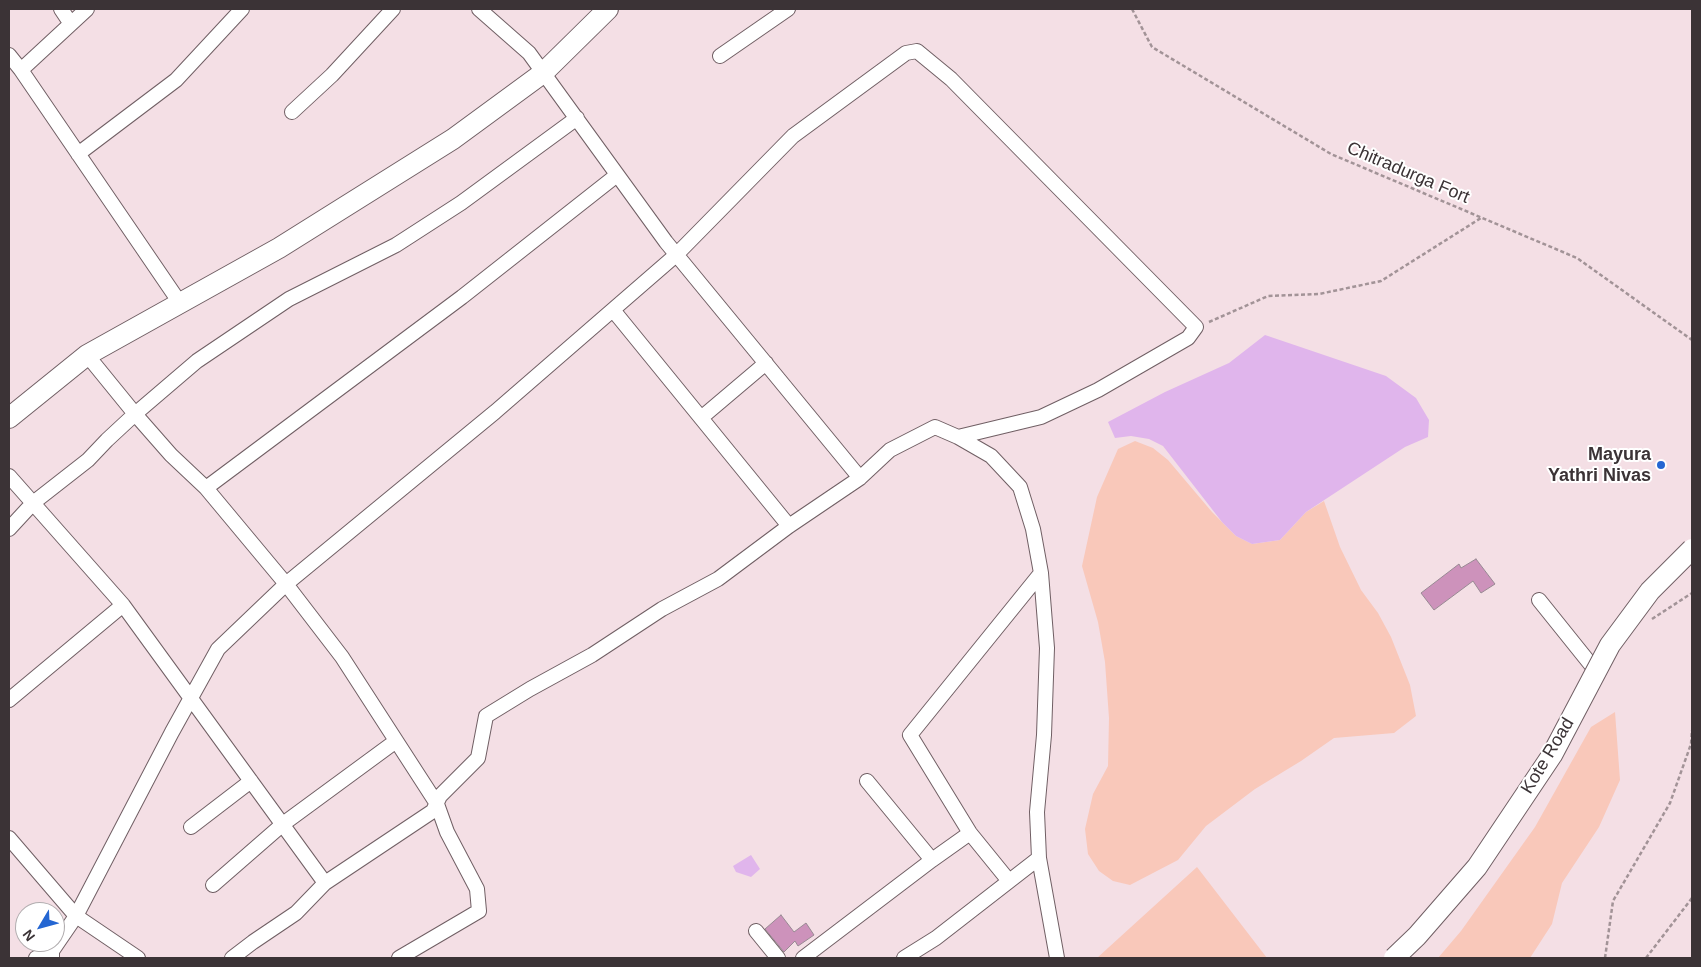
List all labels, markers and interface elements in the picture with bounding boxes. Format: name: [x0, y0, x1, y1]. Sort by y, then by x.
street label: Chitradurga Fort: [1343, 137, 1473, 209]
place label: Mayura Yathri Nivas: [1548, 444, 1651, 486]
marker: Mayura Yathri Nivas: [1655, 459, 1667, 471]
street label: Kote Road: [1517, 714, 1579, 798]
north arrow: [15, 902, 65, 952]
text: N: [19, 927, 38, 944]

